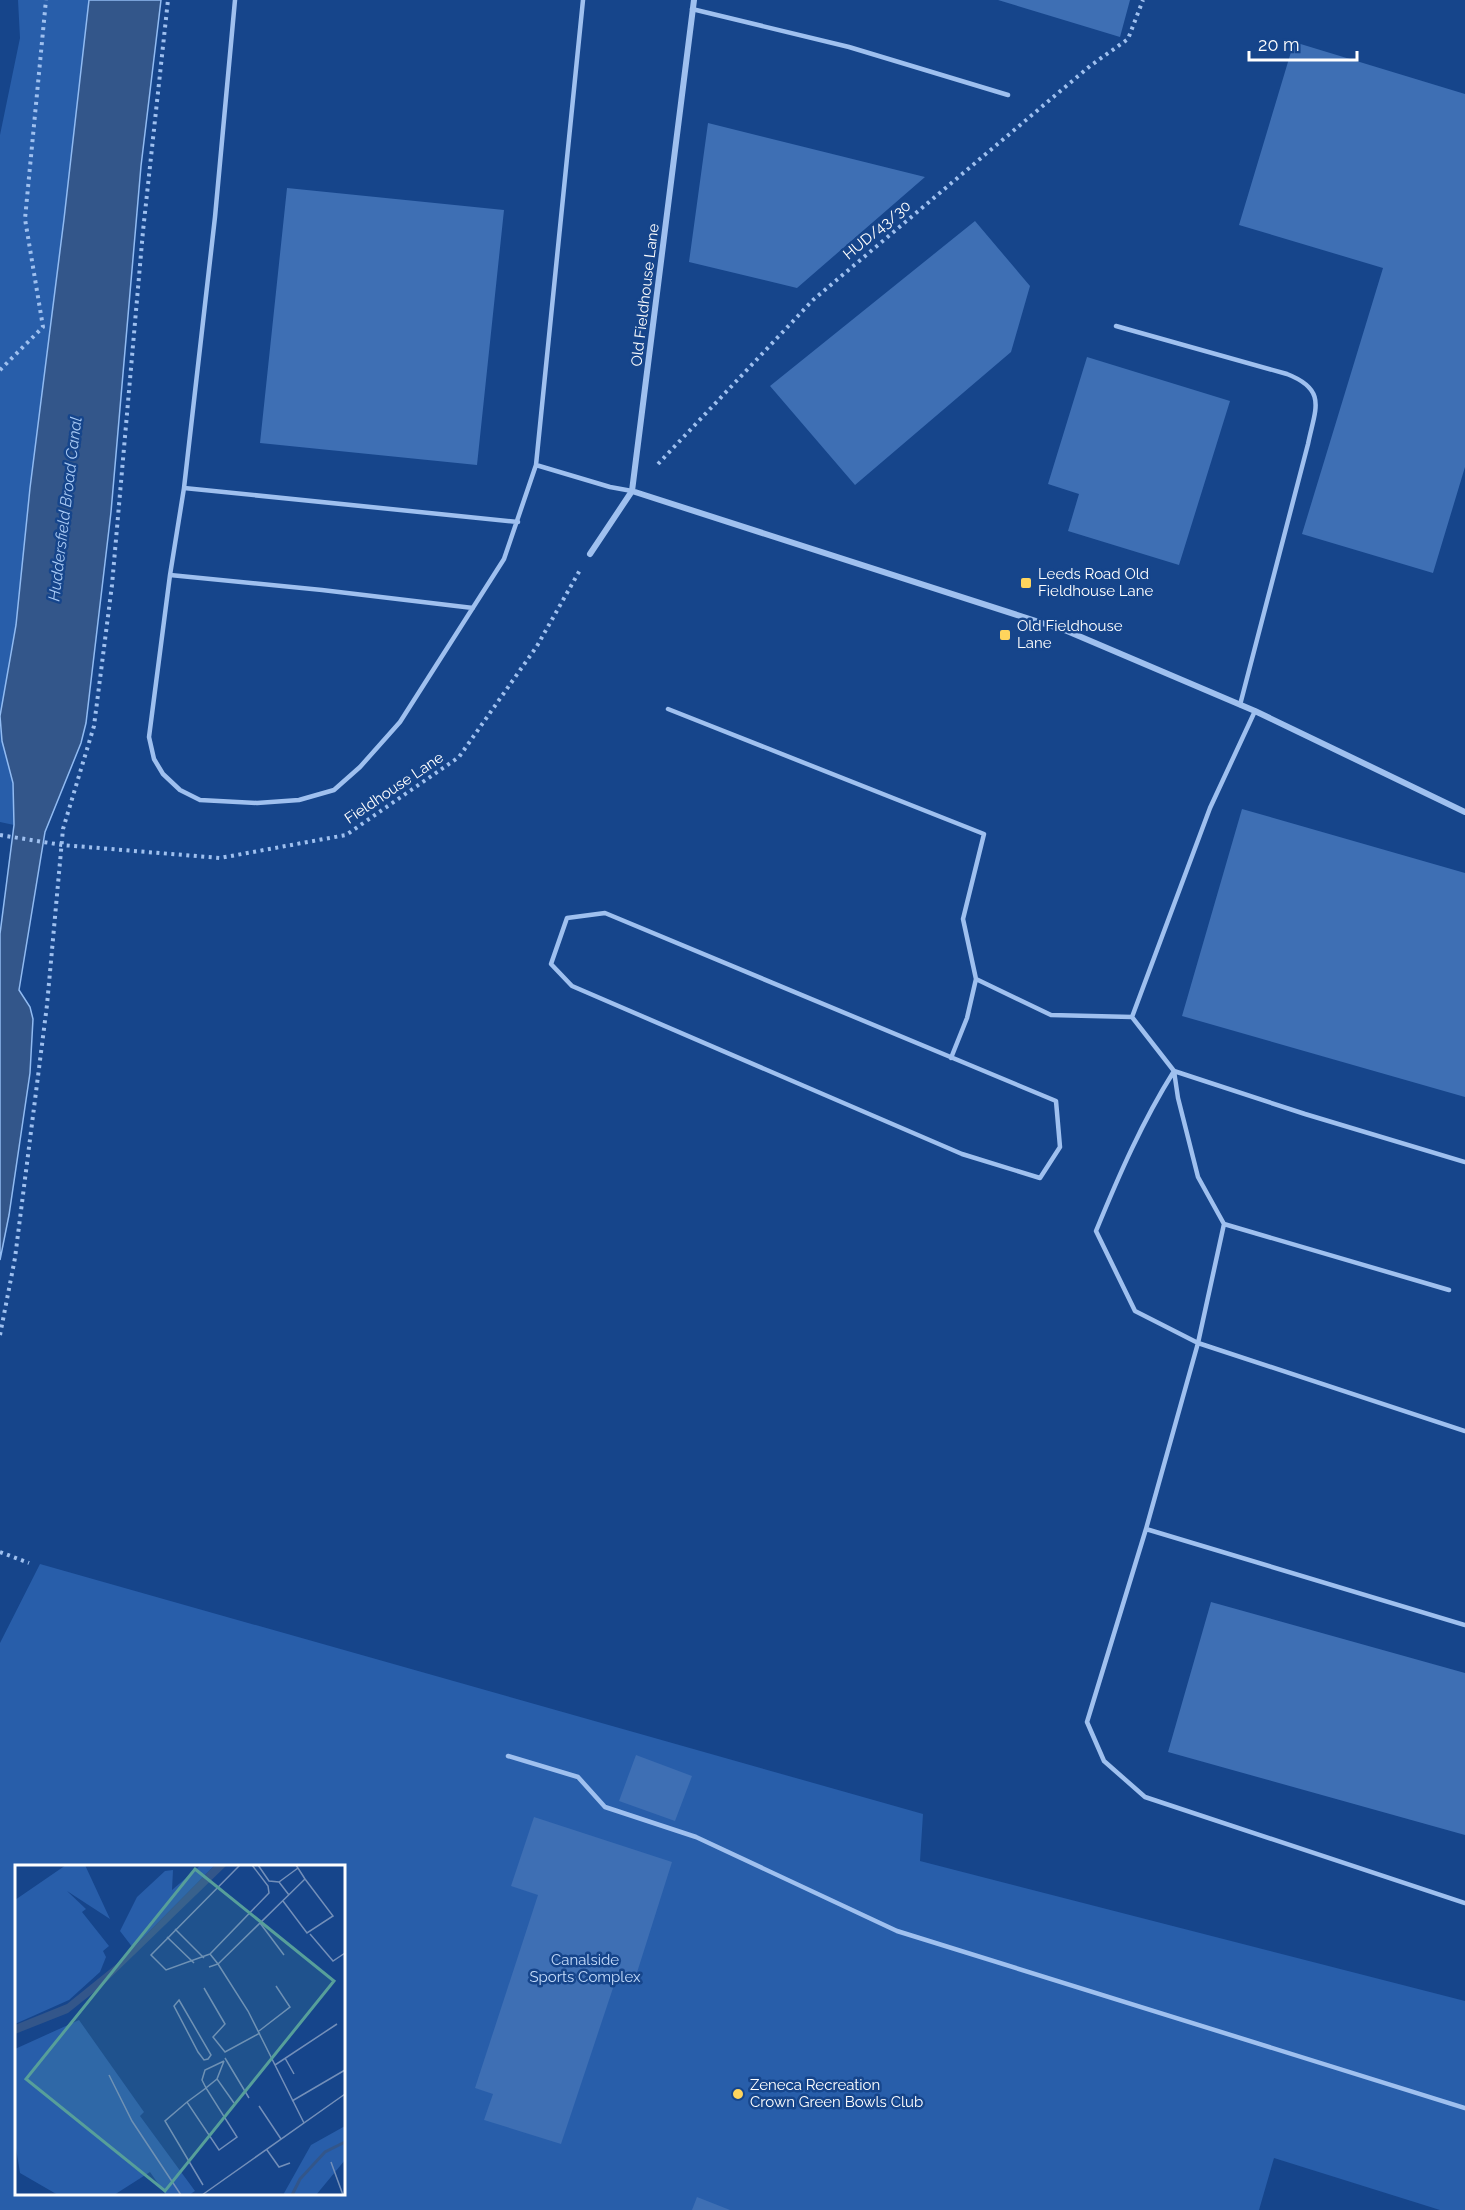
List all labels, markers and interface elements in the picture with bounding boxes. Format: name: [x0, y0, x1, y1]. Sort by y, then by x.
scale bar: [1249, 24, 1357, 62]
text: 20 m: [1258, 34, 1300, 55]
street label: HUD/43/30: [840, 197, 914, 263]
street label: Old Fieldhouse Lane: [627, 222, 663, 367]
water label: Huddersfield Broad Canal: [44, 416, 86, 602]
place label: Leeds Road Old Fieldhouse Lane: [1038, 565, 1153, 600]
marker: Leeds Road Old Fieldhouse Lane: [1019, 576, 1033, 590]
place label: Old Fieldhouse Lane: [1017, 617, 1123, 652]
marker: Old Fieldhouse Lane: [998, 628, 1012, 642]
street label: Fieldhouse Lane: [341, 748, 447, 828]
inset map: [15, 1865, 345, 2195]
park label: Canalside Sports Complex: [529, 1951, 641, 1986]
place label: Zeneca Recreation Crown Green Bowls Club: [750, 2076, 923, 2111]
marker: Zeneca Recreation Crown Green Bowls Club: [731, 2087, 745, 2101]

